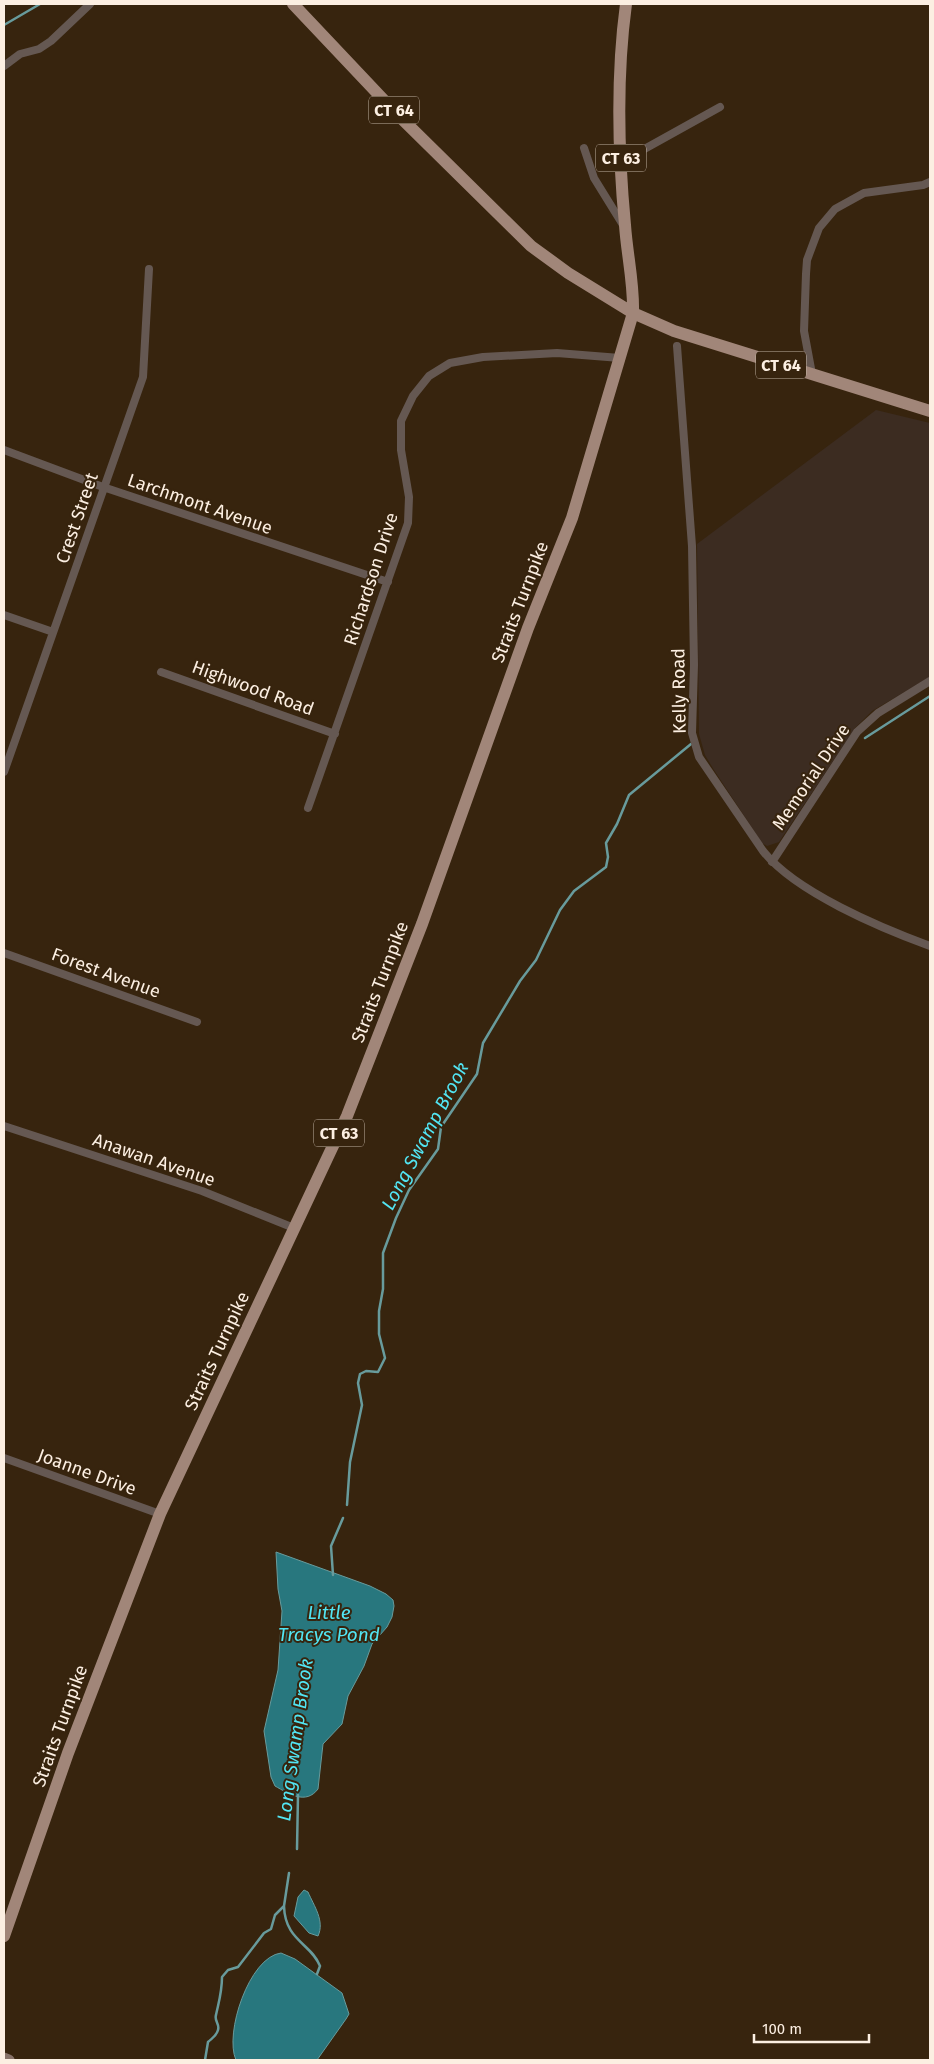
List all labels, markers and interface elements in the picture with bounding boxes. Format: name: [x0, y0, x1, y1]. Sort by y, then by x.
road number: CT 64: [369, 96, 419, 124]
road number: CT 63: [596, 144, 646, 172]
road number: CT 64: [756, 352, 806, 378]
street label: Crest Street: [51, 469, 103, 566]
street label: Larchmont Avenue: [125, 469, 275, 539]
street label: Richardson Drive: [339, 510, 403, 648]
street label: Straits Turnpike: [487, 538, 553, 666]
street label: Kelly Road: [667, 648, 691, 734]
street label: Highwood Road: [189, 656, 317, 720]
street label: Memorial Drive: [767, 720, 855, 834]
street label: Straits Turnpike: [347, 918, 413, 1046]
street label: Forest Avenue: [49, 943, 163, 1003]
water label: Long Swamp Brook: [376, 1058, 474, 1214]
road number: CT 63: [314, 1120, 364, 1146]
street label: Anawan Avenue: [90, 1129, 218, 1191]
street label: Straits Turnpike: [180, 1288, 254, 1414]
street label: Joanne Drive: [35, 1444, 139, 1500]
water label: Little Tracys Pond: [278, 1601, 380, 1646]
water label: Long Swamp Brook: [272, 1657, 318, 1823]
street label: Straits Turnpike: [28, 1662, 92, 1790]
scale bar: [754, 2012, 869, 2044]
text: 100 m: [762, 2020, 802, 2038]

